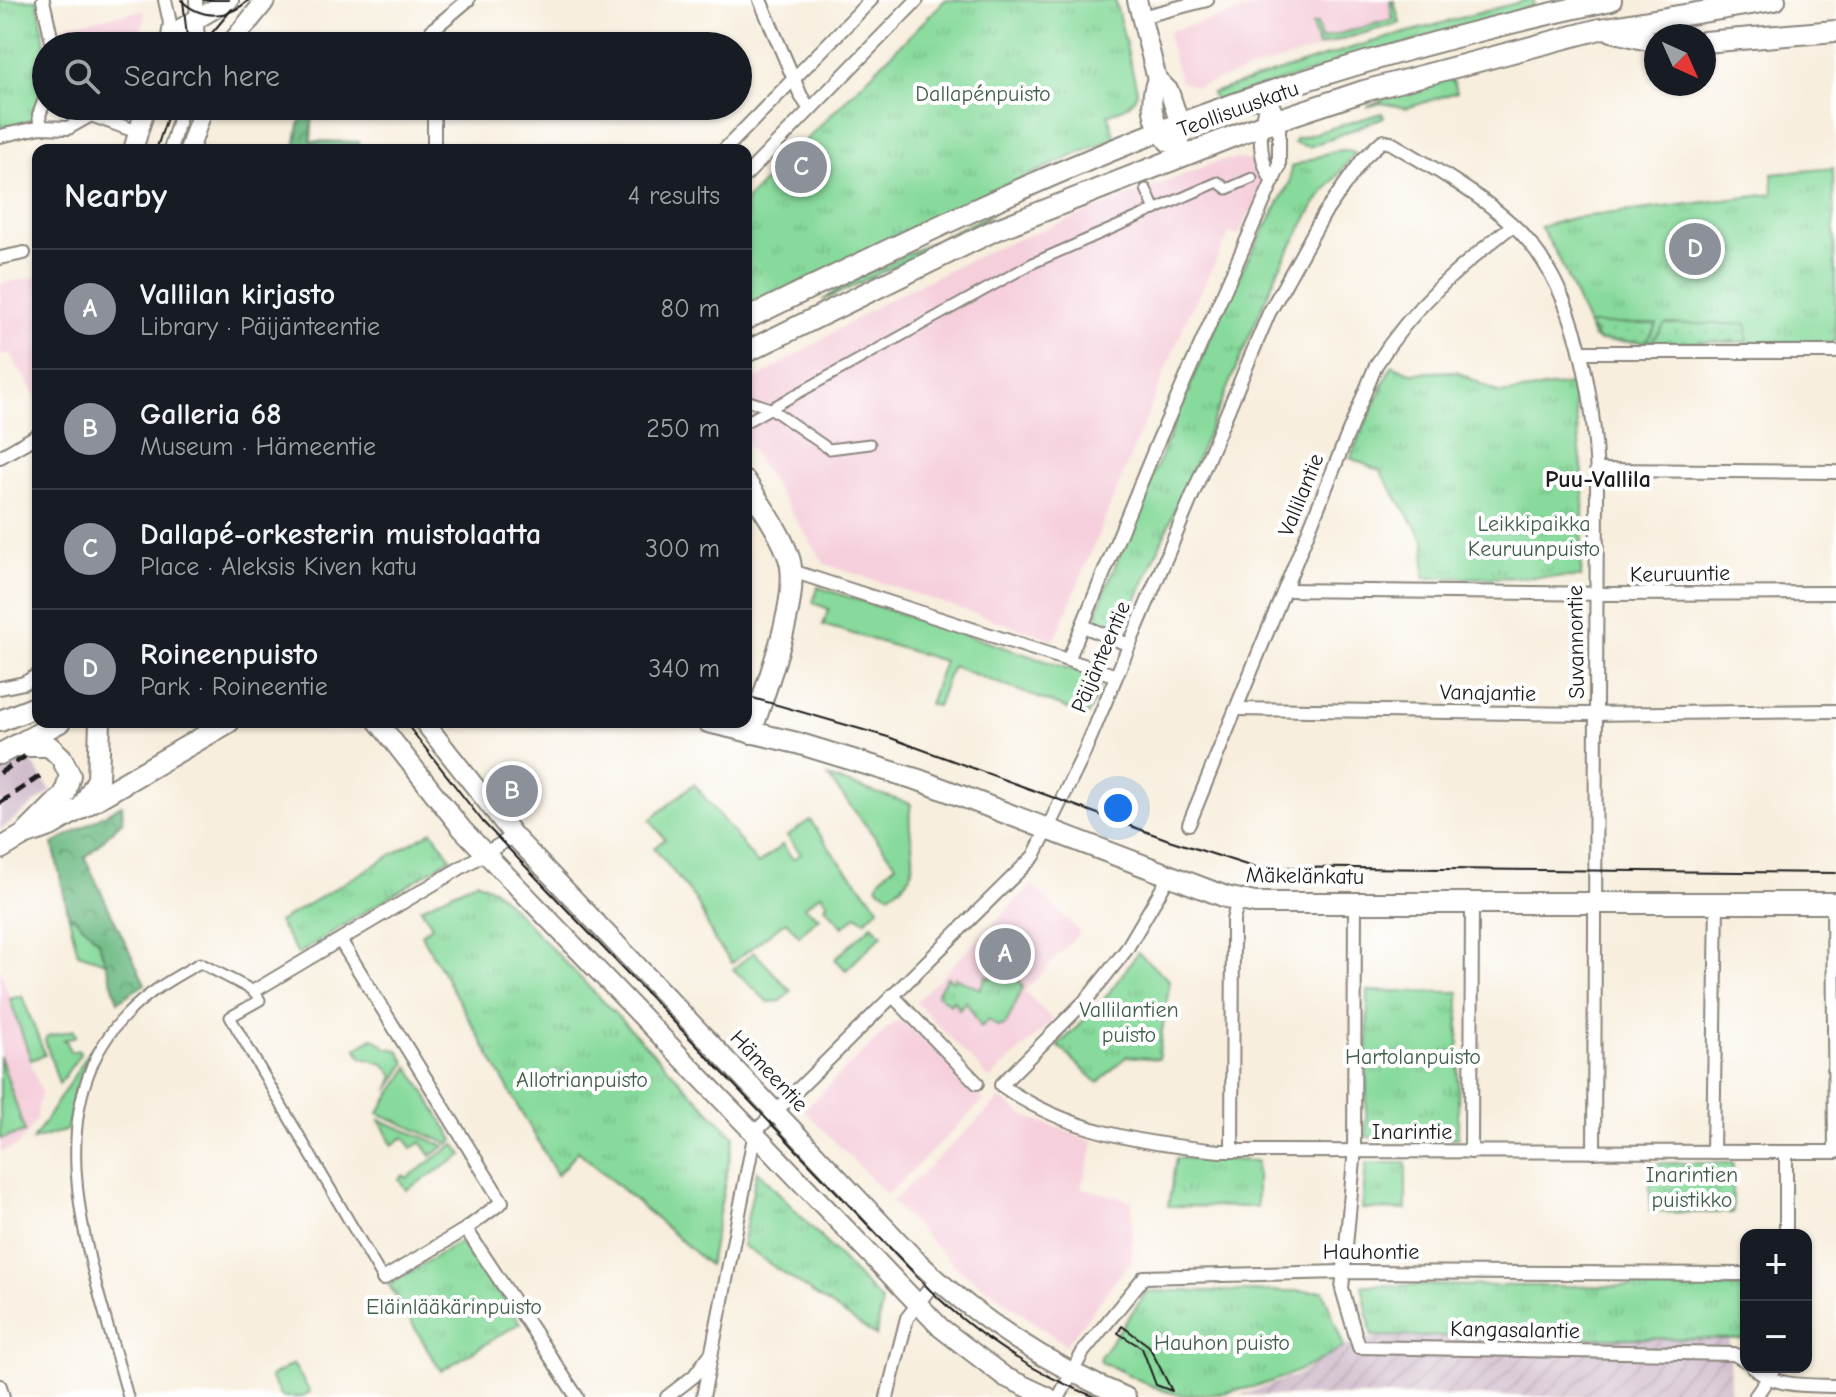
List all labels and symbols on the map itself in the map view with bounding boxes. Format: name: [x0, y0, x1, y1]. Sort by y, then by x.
north arrow: [1644, 24, 1716, 96]
street label: Teollisuuskatu: [1174, 75, 1302, 143]
park label: Dallapénpuisto: [915, 81, 1051, 107]
pin: C: [775, 137, 827, 197]
pin: D: [1669, 219, 1721, 279]
street label: Vallilantie: [1273, 450, 1329, 540]
district label: Puu-Vallila: [1545, 465, 1651, 493]
park label: Leikkipaikka Keuruunpuisto: [1468, 511, 1600, 562]
street label: Keuruuntie: [1630, 560, 1730, 588]
street label: Suvannontie: [1562, 585, 1590, 699]
street label: Päijänteentie: [1066, 597, 1136, 717]
street label: Vanajantie: [1440, 679, 1536, 707]
pin: B: [486, 761, 538, 821]
your location: [1098, 788, 1138, 828]
street label: Mäkelänkatu: [1246, 862, 1364, 890]
pin: A: [979, 924, 1031, 984]
park label: Vallilantien puisto: [1079, 997, 1179, 1048]
street label: Hämeentie: [725, 1025, 813, 1117]
park label: Hartolanpuisto: [1345, 1044, 1481, 1070]
park label: Allotrianpuisto: [516, 1067, 648, 1093]
street label: Inarintie: [1372, 1119, 1452, 1145]
park label: Inarintien puistikko: [1646, 1162, 1738, 1213]
street label: Hauhontie: [1323, 1239, 1419, 1265]
park label: Eläinlääkärinpuisto: [366, 1294, 542, 1320]
street label: Kangasalantie: [1450, 1316, 1580, 1344]
park label: Hauhon puisto: [1154, 1330, 1290, 1356]

